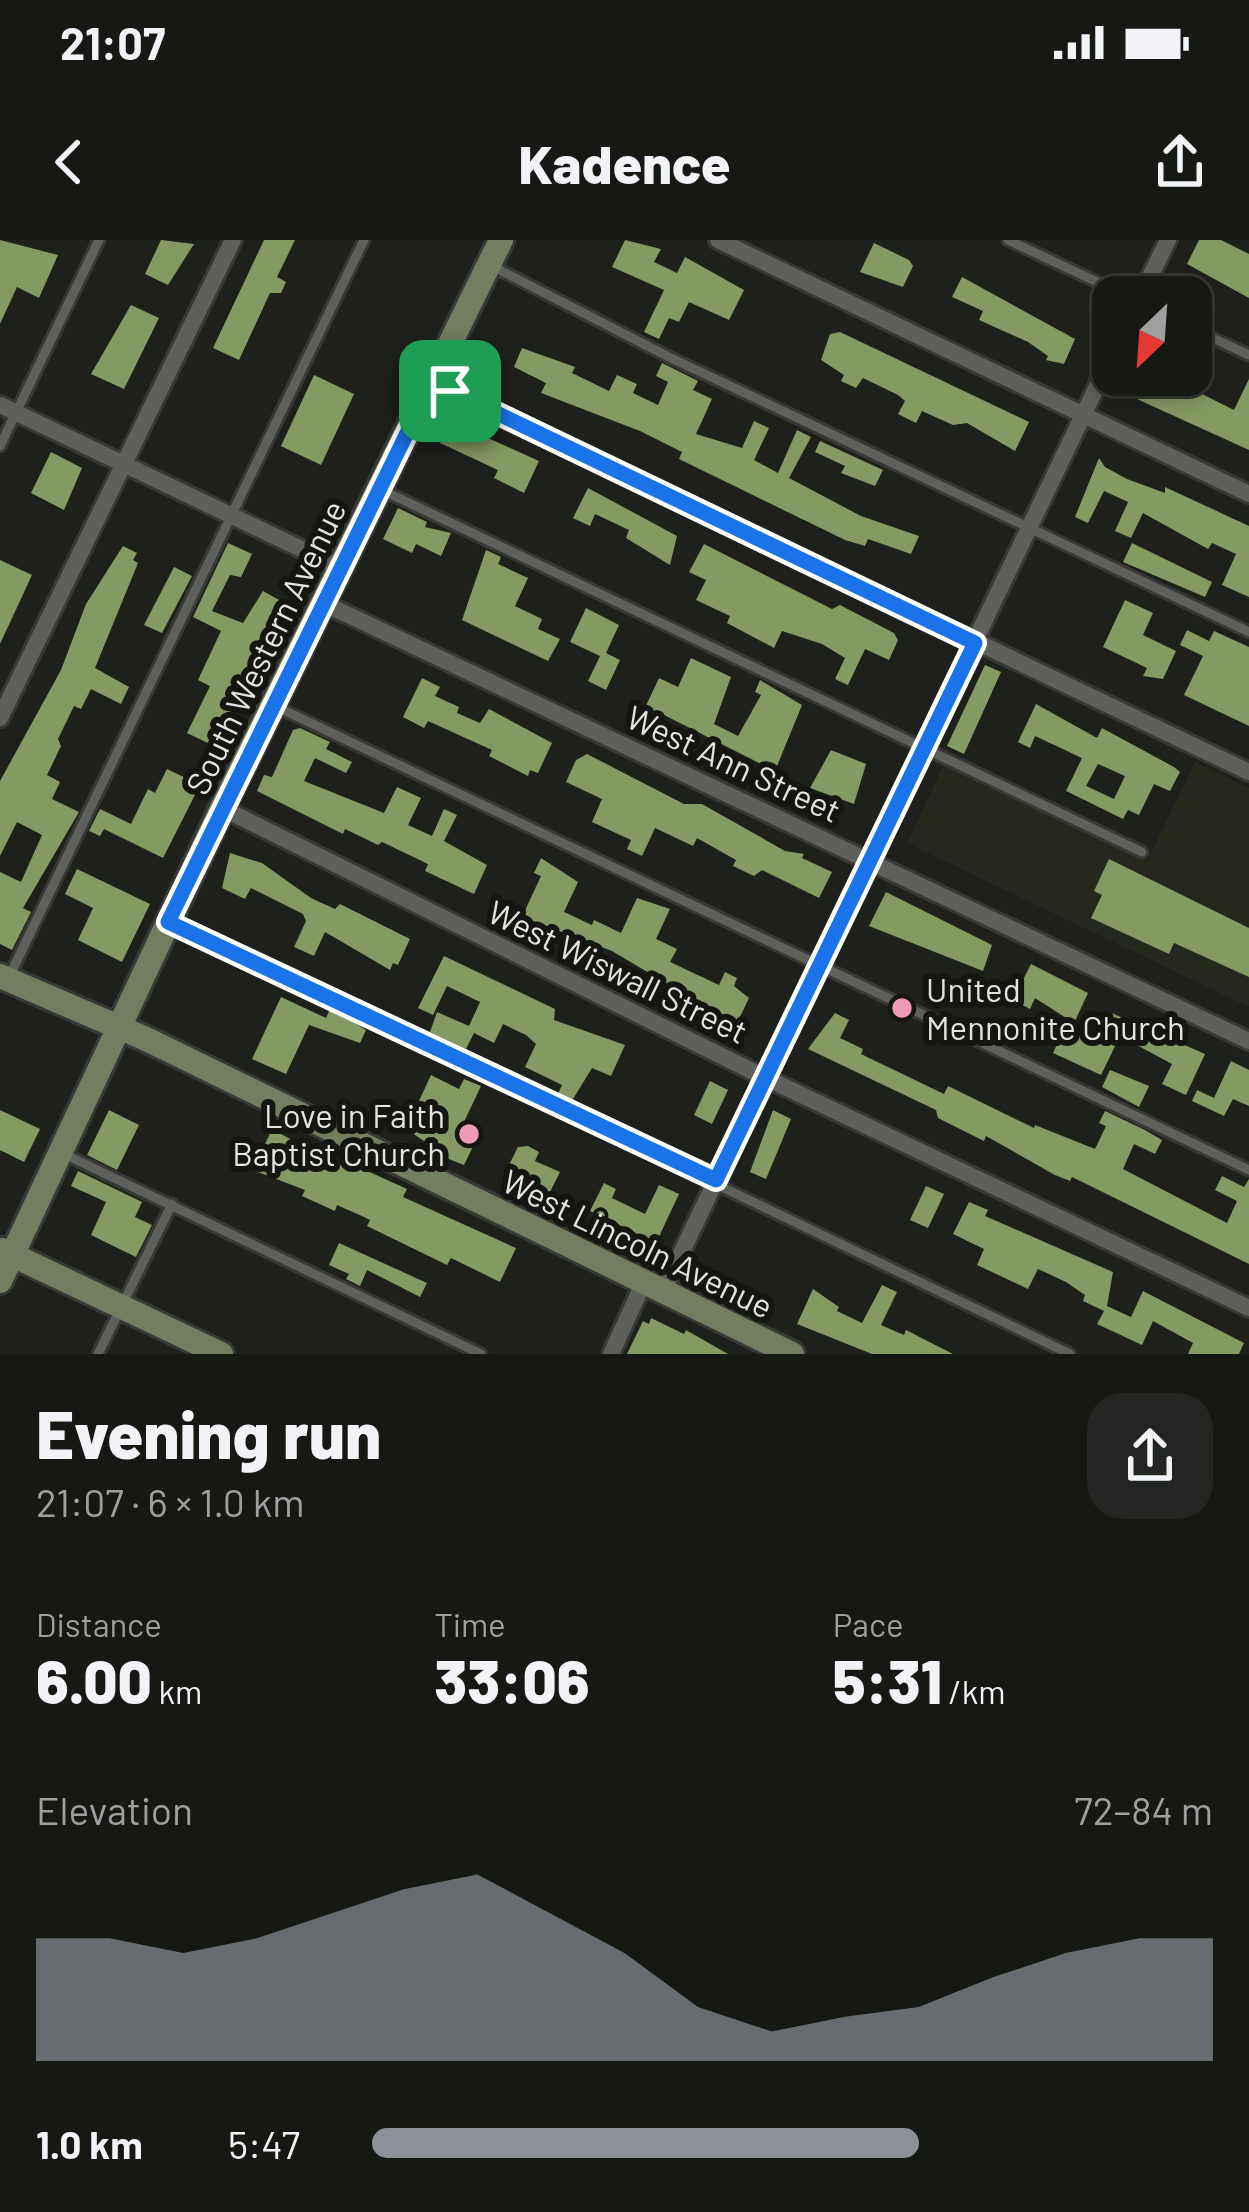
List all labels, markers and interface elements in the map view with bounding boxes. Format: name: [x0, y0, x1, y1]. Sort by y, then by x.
text: 21:07: [60, 15, 165, 69]
icon: back: [36, 129, 102, 195]
icon: share: [1147, 129, 1213, 195]
text: Kadence: [519, 130, 730, 195]
north arrow: [1092, 276, 1212, 396]
map controls: [1092, 276, 1212, 396]
pin: [399, 340, 501, 442]
icon: arrive: [417, 358, 483, 424]
street label: South Western Avenue: [176, 493, 354, 801]
street label: West Ann Street: [621, 696, 847, 830]
street label: West Wiswall Street: [482, 891, 754, 1051]
place label: United Mennonite Church: [926, 969, 1185, 1047]
marker: United Mennonite Church: [889, 995, 915, 1021]
place label: Love in Faith Baptist Church: [232, 1095, 445, 1173]
marker: Love in Faith Baptist Church: [456, 1121, 482, 1147]
street label: West Lincoln Avenue: [496, 1160, 780, 1326]
text: Evening run: [36, 1393, 381, 1472]
button: share: [1087, 1393, 1213, 1519]
text: 21:07 · 6 × 1.0 km: [36, 1478, 304, 1525]
text: Distance: [36, 1604, 162, 1644]
text: Time: [434, 1604, 506, 1644]
text: Pace: [833, 1604, 904, 1644]
text: 6.00: [36, 1644, 152, 1716]
text: 33:06: [434, 1644, 589, 1716]
text: 5:31: [833, 1644, 942, 1716]
text: km: [152, 1671, 202, 1711]
text: /km: [942, 1671, 1006, 1711]
text: Elevation: [36, 1786, 193, 1833]
text: 72–84 m: [1074, 1786, 1213, 1833]
text: 1.0 km: [36, 2120, 143, 2167]
text: 5:47: [228, 2120, 300, 2167]

